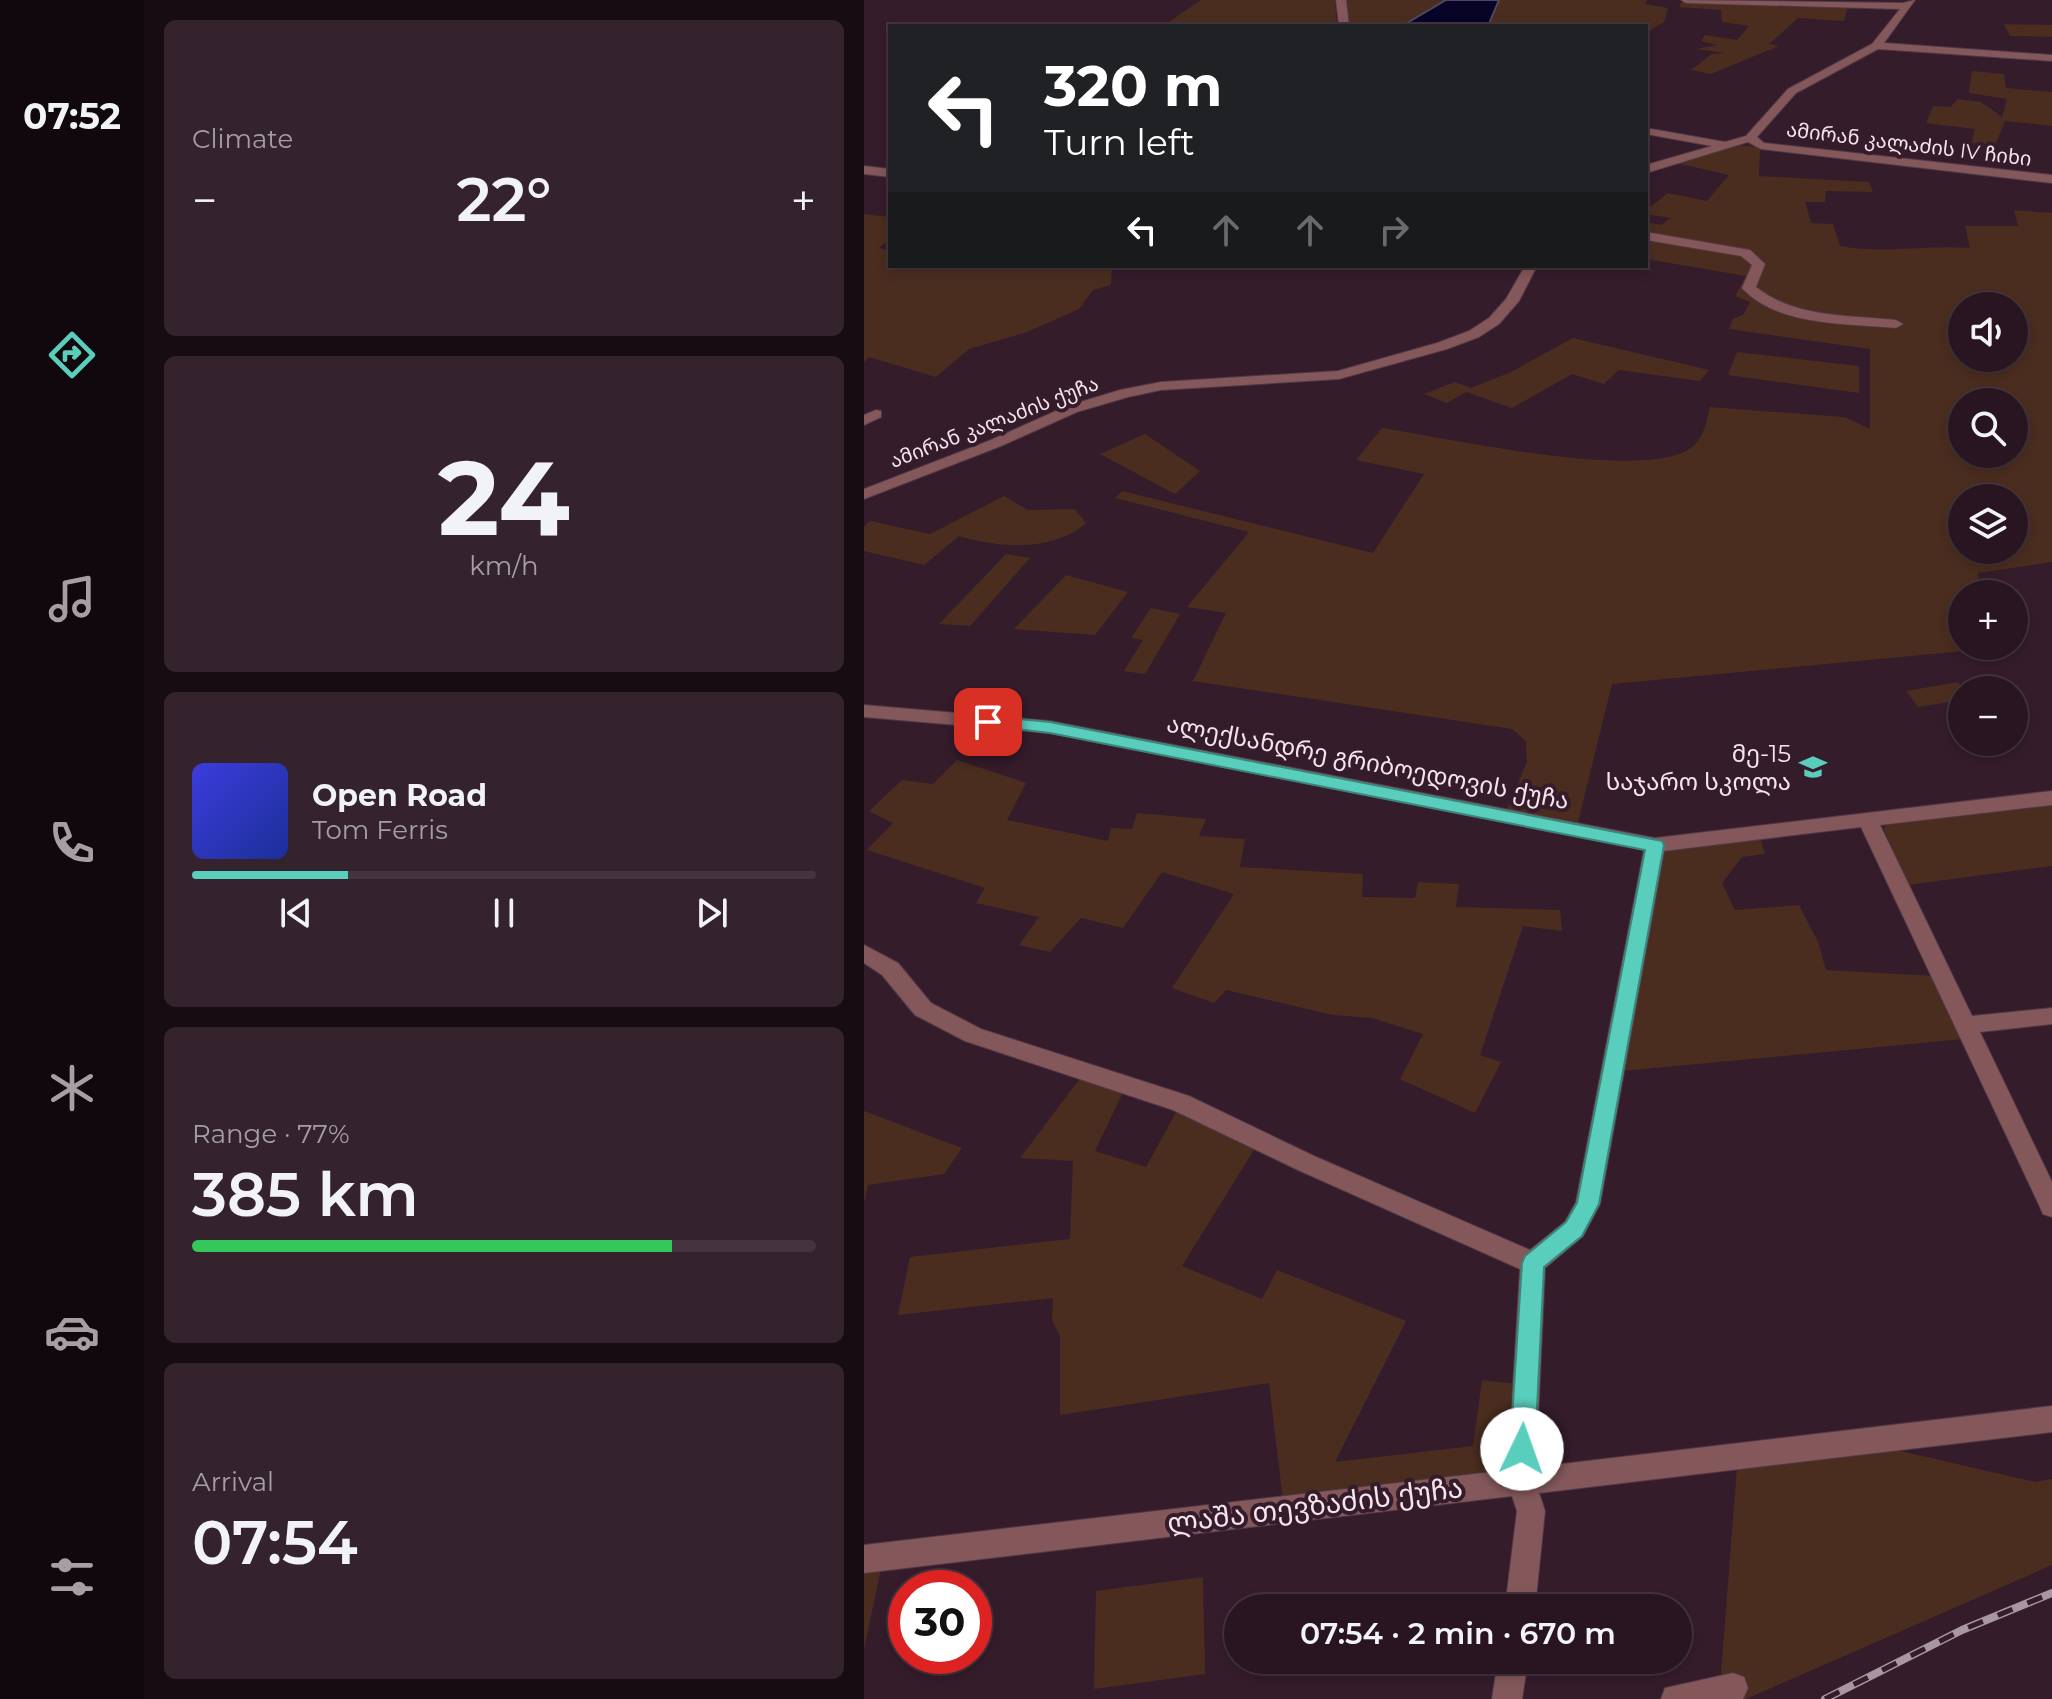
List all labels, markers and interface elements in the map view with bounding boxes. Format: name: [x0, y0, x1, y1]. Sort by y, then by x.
text: 320 m: [1044, 52, 1223, 120]
icon: left: [912, 56, 1016, 160]
text: 07:52: [23, 94, 121, 138]
street label: ამირან კალაძის IV ჩიხი: [1785, 117, 2033, 172]
text: Turn left: [1044, 120, 1195, 164]
text: Climate: [192, 123, 293, 155]
text: 22°: [457, 163, 551, 236]
text: −: [192, 173, 217, 227]
text: +: [791, 173, 816, 227]
icon: left: [1120, 208, 1164, 252]
icon: ahead: [1204, 208, 1248, 252]
icon: ahead: [1288, 208, 1332, 252]
icon: right: [1372, 208, 1416, 252]
map controls: [1948, 292, 2028, 756]
button: sound: [1948, 292, 2028, 372]
icon: directions: [44, 327, 100, 383]
street label: ამირან კალაძის ქუჩა: [886, 371, 1102, 474]
button: search: [1948, 388, 2028, 468]
text: 24: [438, 434, 570, 561]
button: layers: [1948, 484, 2028, 564]
text: km/h: [469, 550, 539, 582]
icon: music: [44, 571, 100, 627]
button: +: [1948, 580, 2028, 660]
button: −: [1948, 676, 2028, 756]
pin: [954, 688, 1022, 756]
icon: arrive: [966, 700, 1010, 744]
street label: ალექსანდრე გრიბოედოვის ქუჩა: [1164, 709, 1572, 815]
place label: მე-15 საჯარო სკოლა: [1606, 739, 1791, 796]
school or university icon: მე-15 საჯარო სკოლა: [1798, 752, 1828, 782]
text: Open Road: [312, 777, 487, 814]
text: Tom Ferris: [312, 814, 448, 846]
icon: phone: [44, 815, 100, 871]
icon: previous: [274, 891, 318, 935]
icon: pause: [482, 891, 526, 935]
icon: next: [690, 891, 734, 935]
icon: climate: [44, 1060, 100, 1116]
text: Range · 77%: [192, 1118, 349, 1150]
text: 385 km: [192, 1158, 419, 1231]
icon: car: [44, 1304, 100, 1360]
position arrow: [1480, 1407, 1564, 1491]
text: Arrival: [192, 1466, 274, 1498]
street label: ლაშა თევზაძის ქუჩა: [1165, 1470, 1465, 1540]
text: 07:54: [192, 1506, 358, 1579]
icon: filters: [44, 1549, 100, 1605]
speed limit sign: 30: [888, 1570, 992, 1674]
text: 07:54 · 2 min · 670 m: [1300, 1615, 1616, 1652]

